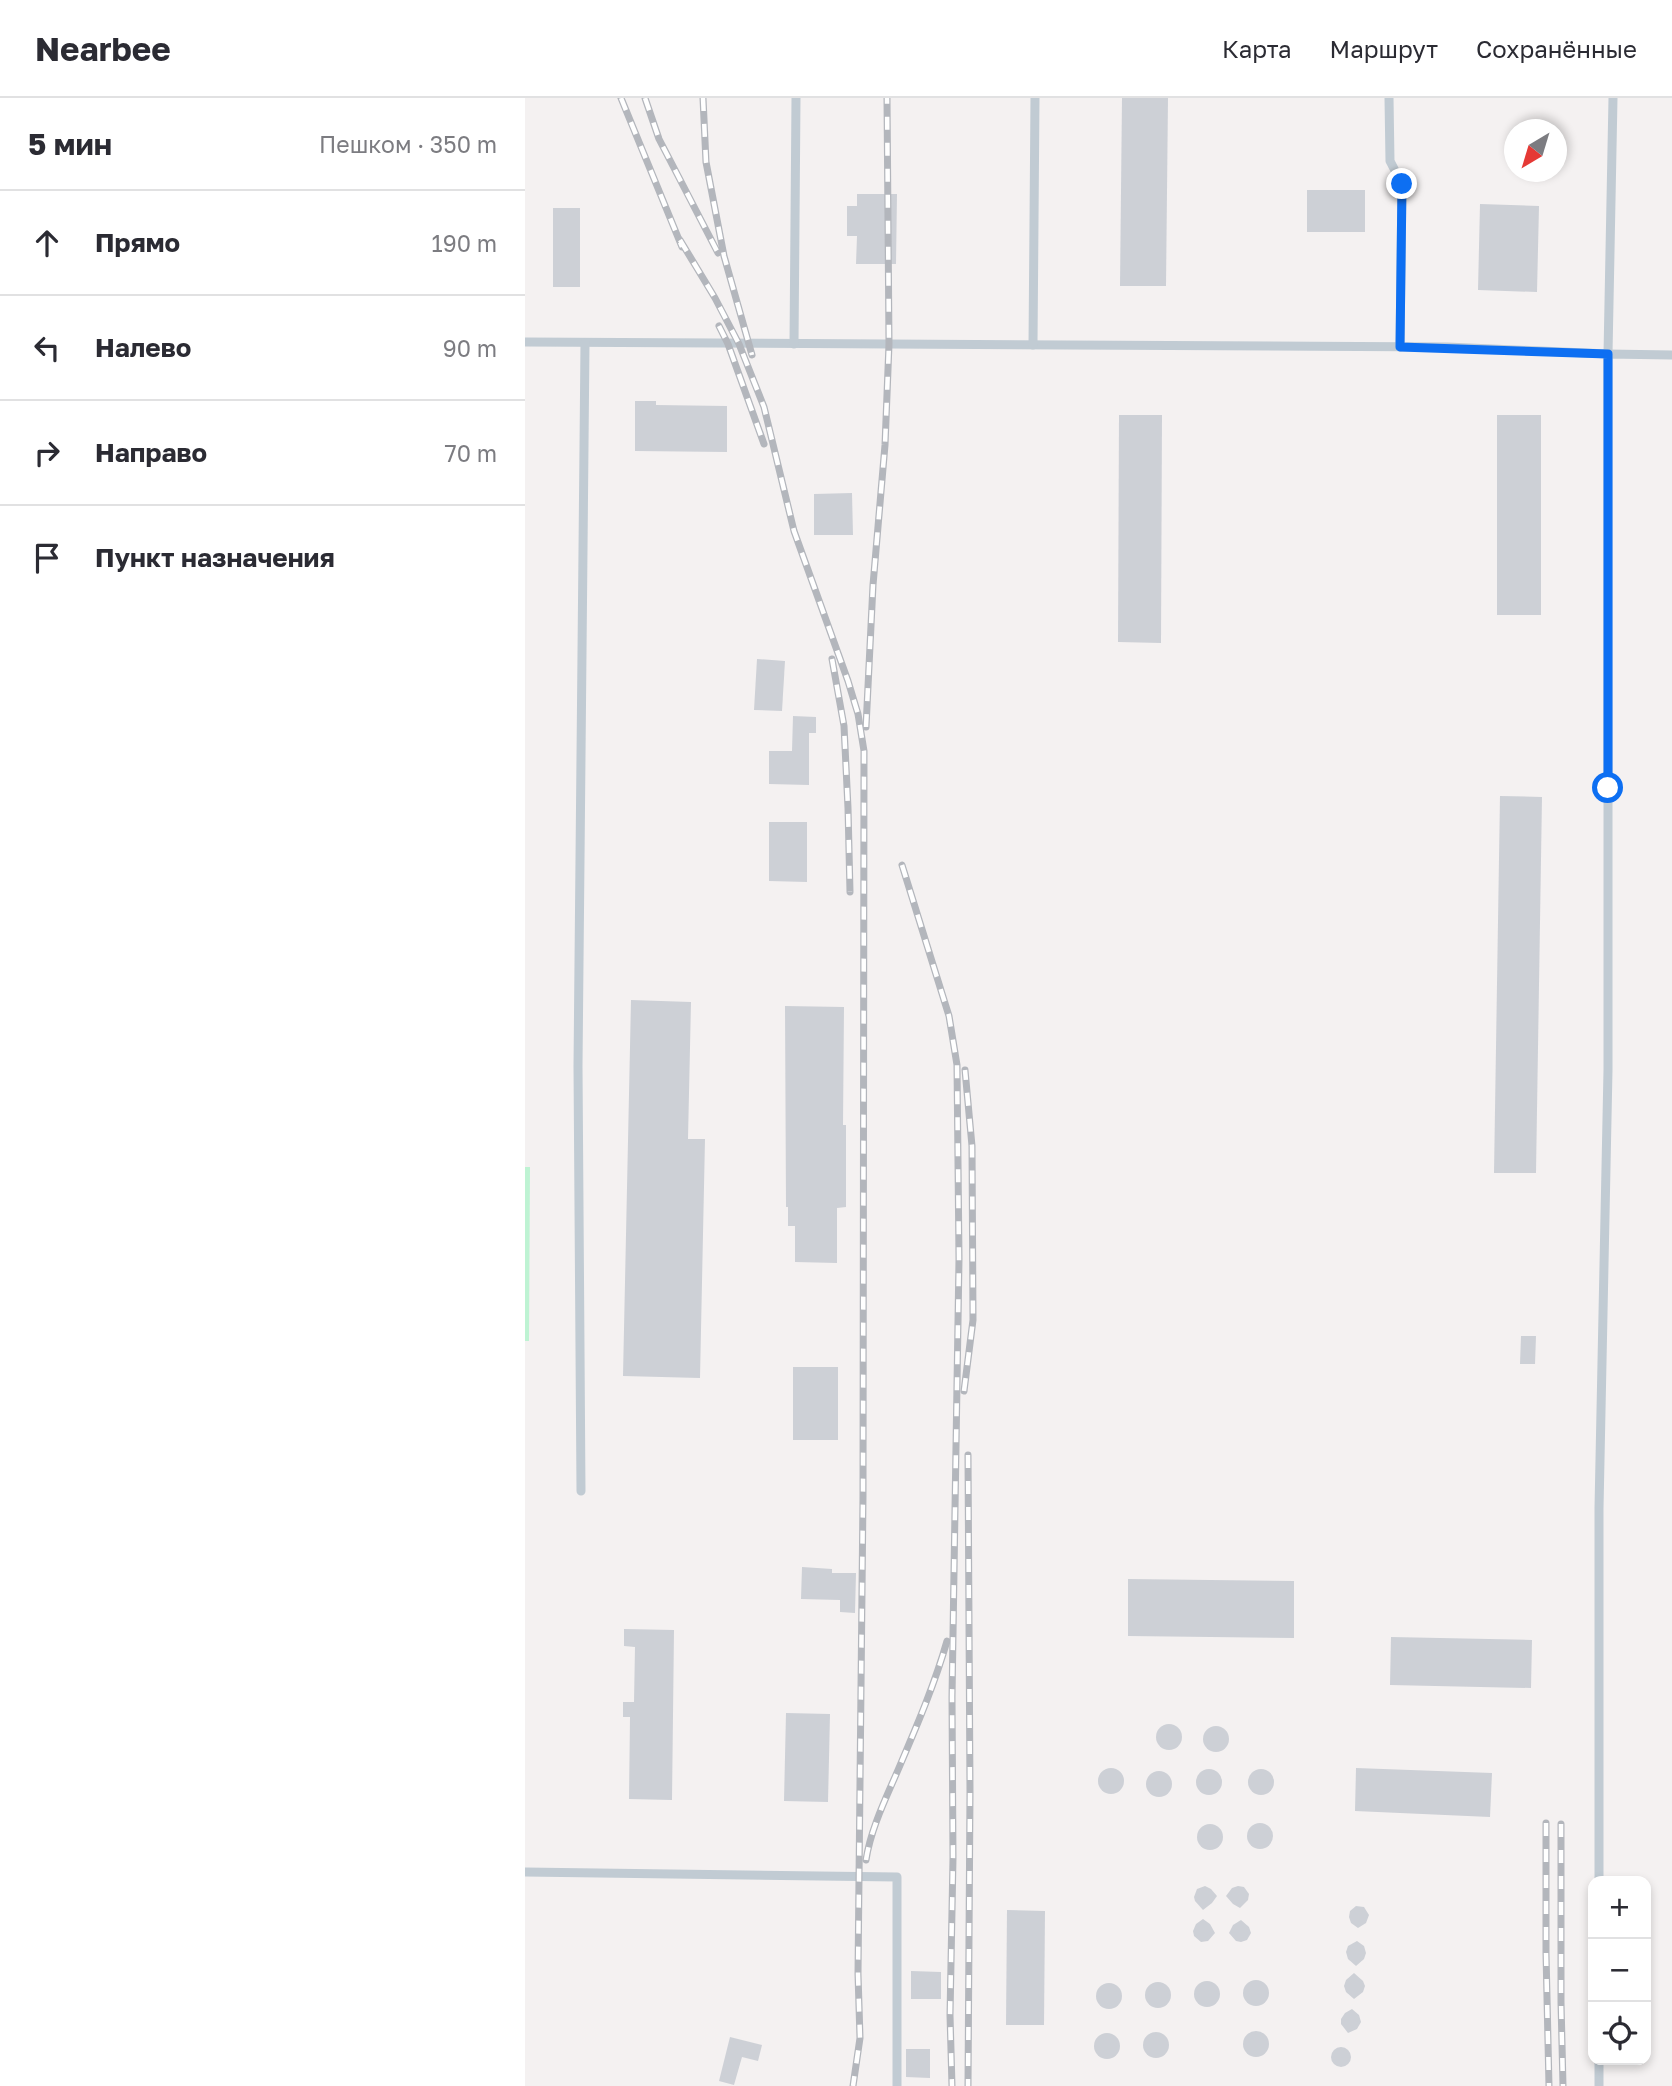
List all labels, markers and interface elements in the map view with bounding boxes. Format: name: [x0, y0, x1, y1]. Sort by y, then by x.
text: Nearbee: [35, 29, 171, 68]
text: Карта: [1222, 34, 1292, 63]
text: Маршрут: [1330, 34, 1438, 63]
text: Сохранённые: [1476, 34, 1637, 63]
north arrow: [1504, 119, 1567, 182]
text: 5 мин: [28, 126, 112, 162]
text: Пешком · 350 m: [319, 130, 497, 158]
route end: [1386, 168, 1417, 199]
icon: ahead: [28, 224, 66, 262]
text: Прямо: [95, 227, 180, 258]
text: 190 m: [432, 229, 497, 257]
icon: left: [28, 329, 66, 367]
text: Налево: [95, 332, 191, 363]
text: 90 m: [443, 334, 497, 362]
icon: right: [28, 434, 66, 472]
text: Направо: [95, 437, 207, 468]
text: 70 m: [444, 439, 497, 467]
icon: arrive: [28, 539, 66, 577]
text: Пункт назначения: [95, 542, 335, 573]
route start: [1592, 772, 1623, 803]
map controls: [1588, 1876, 1651, 2065]
button: +: [1588, 1876, 1651, 1939]
button: −: [1588, 1939, 1651, 2002]
button: locate: [1588, 2002, 1651, 2065]

